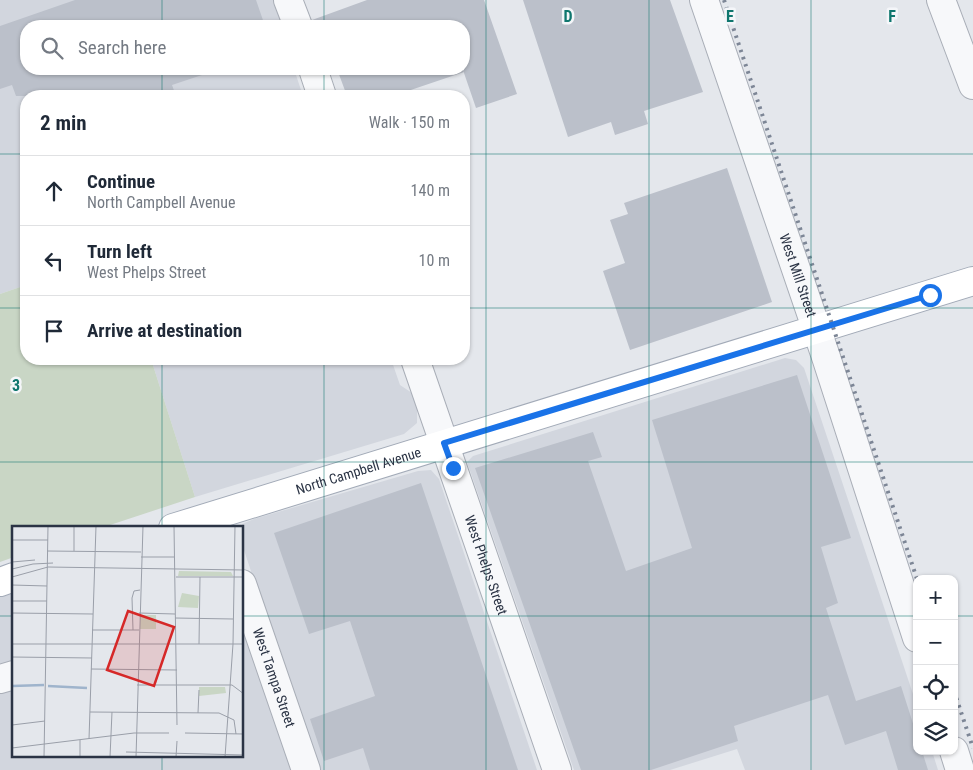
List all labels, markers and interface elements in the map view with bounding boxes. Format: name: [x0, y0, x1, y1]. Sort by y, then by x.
text: D: [563, 7, 573, 26]
text: E: [726, 7, 734, 26]
text: F: [888, 7, 896, 26]
search box: [20, 20, 470, 75]
icon: search: [38, 34, 66, 62]
text: Search here: [78, 36, 166, 59]
text: 2 min: [40, 111, 87, 135]
text: Walk · 150 m: [369, 113, 450, 132]
text: Continue: [87, 170, 155, 193]
icon: ahead: [40, 177, 68, 205]
text: 140 m: [411, 181, 450, 200]
text: North Campbell Avenue: [87, 193, 235, 212]
street label: West Mill Street: [776, 232, 820, 319]
text: Turn left: [87, 240, 152, 263]
icon: left: [40, 247, 68, 275]
text: 10 m: [418, 251, 450, 270]
text: West Phelps Street: [87, 263, 206, 282]
route start: [919, 284, 942, 307]
icon: arrive: [40, 317, 68, 345]
text: Arrive at destination: [87, 319, 242, 342]
text: 3: [12, 376, 20, 395]
street label: North Campbell Avenue: [294, 444, 423, 498]
route end: [442, 457, 465, 480]
street label: West Phelps Street: [462, 513, 511, 617]
inset map: [12, 526, 244, 758]
map controls: [913, 575, 958, 755]
button: +: [913, 575, 958, 620]
button: −: [913, 620, 958, 665]
street label: West Tampa Street: [250, 626, 299, 729]
button: locate: [913, 665, 958, 710]
button: layers: [913, 710, 958, 755]

